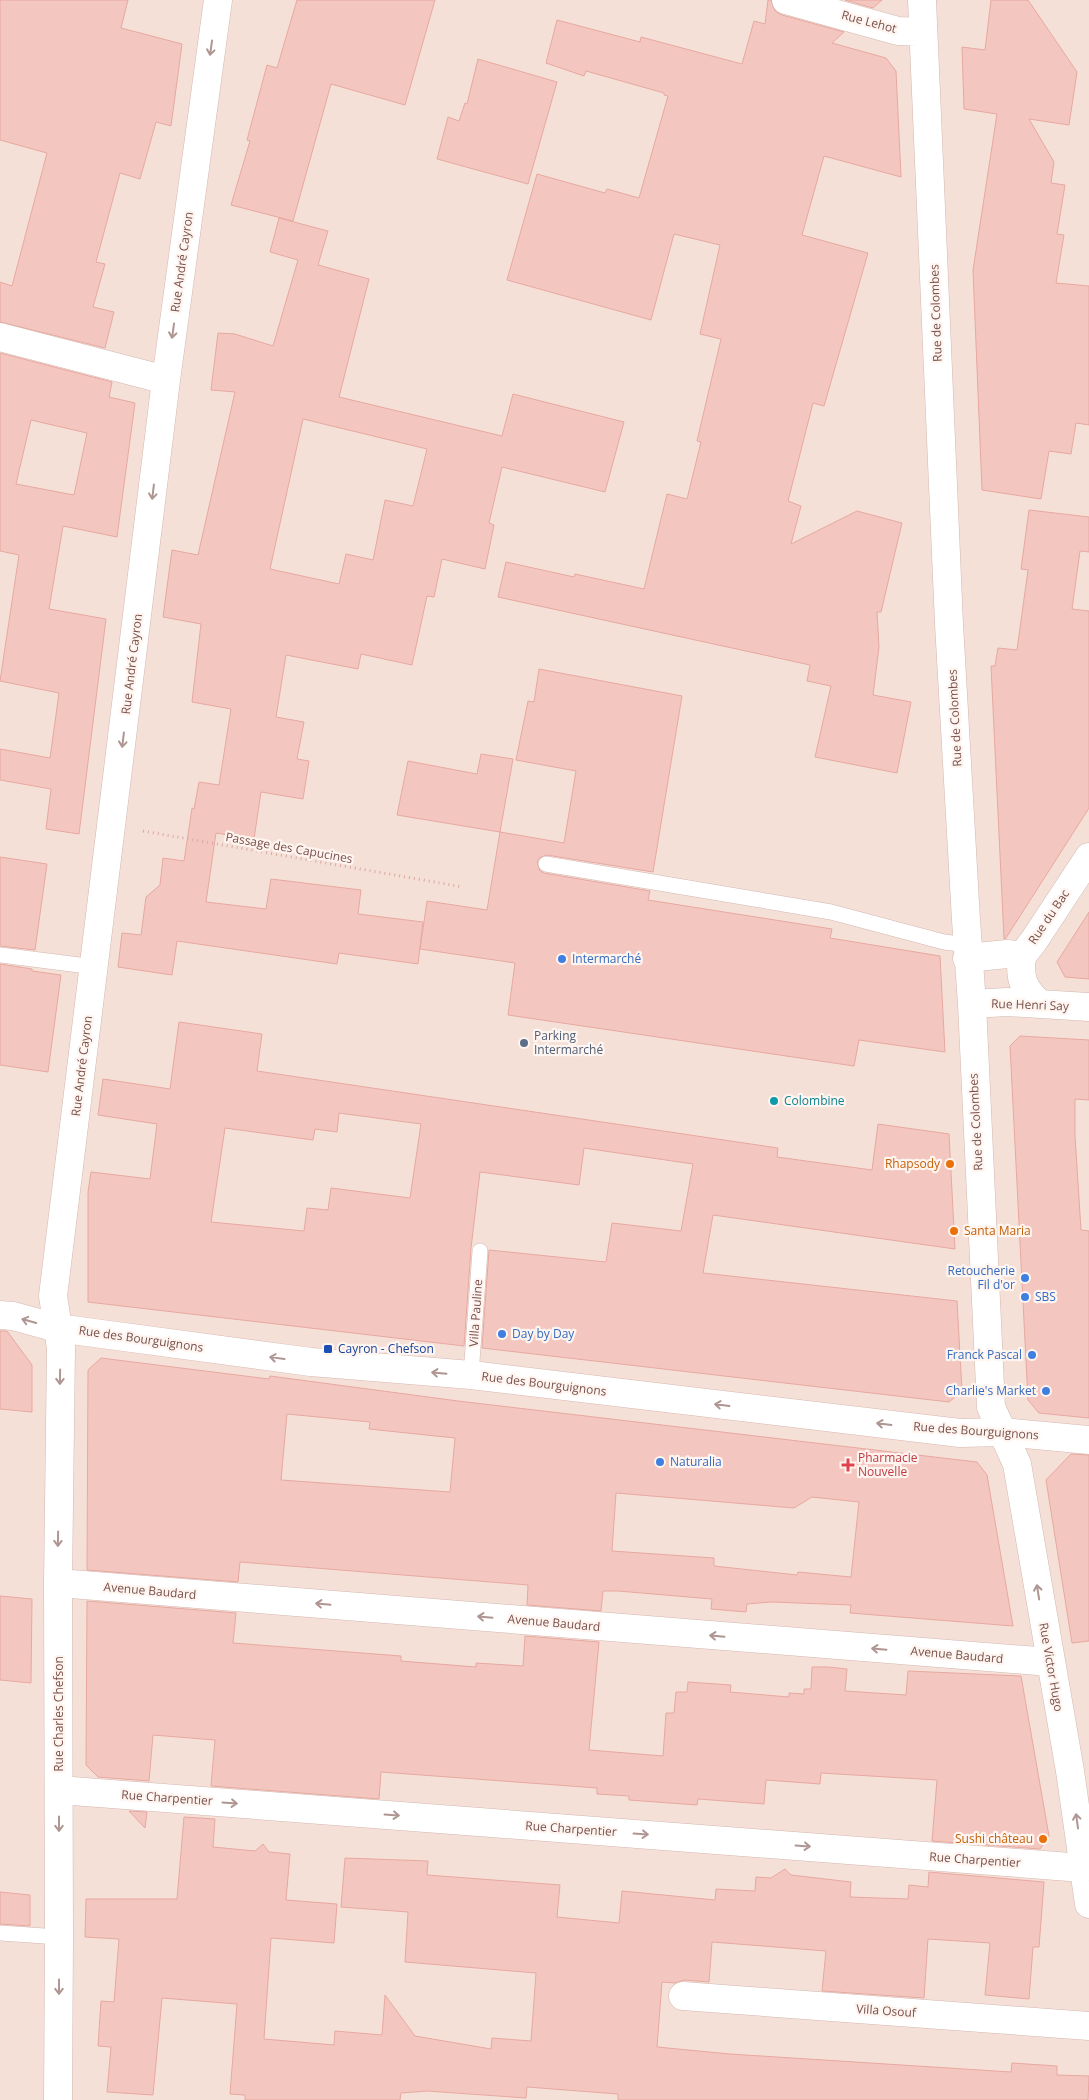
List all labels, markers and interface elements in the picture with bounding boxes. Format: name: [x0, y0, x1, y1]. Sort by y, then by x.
street label: Rue Lehot: [840, 6, 899, 37]
one-way arrow: [206, 40, 216, 56]
street label: Rue André Cayron: [166, 211, 197, 313]
street label: Rue de Colombes: [925, 264, 946, 362]
one-way arrow: [168, 322, 178, 338]
one-way arrow: [148, 484, 158, 500]
street label: Rue André Cayron: [117, 613, 146, 715]
street label: Rue de Colombes: [943, 668, 966, 767]
one-way arrow: [118, 732, 128, 748]
street label: Passage des Capucines: [224, 828, 354, 867]
street label: Rue du Bac: [1024, 886, 1073, 947]
place label: Intermarché: [572, 950, 641, 967]
marker: Intermarché: [556, 953, 568, 965]
street label: Rue Henri Say: [991, 995, 1070, 1014]
street label: Rue André Cayron: [67, 1015, 96, 1117]
place label: Parking Intermarché: [534, 1027, 603, 1058]
marker: Parking Intermarché: [518, 1037, 530, 1049]
street label: Rue de Colombes: [964, 1072, 987, 1171]
place label: Colombine: [784, 1092, 845, 1109]
marker: Colombine: [768, 1095, 780, 1107]
place label: Rhapsody: [885, 1155, 941, 1172]
marker: Rhapsody: [944, 1158, 956, 1170]
place label: Santa Maria: [964, 1222, 1031, 1239]
marker: Santa Maria: [948, 1225, 960, 1237]
place label: Retoucherie Fil d'or: [947, 1262, 1015, 1293]
marker: Retoucherie Fil d'or: [1019, 1272, 1031, 1284]
street label: Villa Pauline: [465, 1278, 486, 1347]
place label: SBS: [1035, 1288, 1056, 1305]
marker: SBS: [1019, 1291, 1031, 1303]
one-way arrow: [21, 1315, 37, 1325]
street label: Rue des Bourguignons: [78, 1321, 205, 1356]
place label: Day by Day: [512, 1325, 575, 1342]
marker: Day by Day: [496, 1328, 508, 1340]
place label: Cayron - Chefson: [338, 1340, 434, 1357]
marker: Cayron - Chefson: [322, 1343, 334, 1355]
place label: Franck Pascal: [947, 1346, 1022, 1363]
marker: Franck Pascal: [1026, 1349, 1038, 1361]
one-way arrow: [270, 1352, 286, 1362]
street label: Rue des Bourguignons: [481, 1367, 608, 1400]
one-way arrow: [55, 1368, 65, 1385]
one-way arrow: [431, 1368, 447, 1378]
place label: Charlie's Market: [946, 1382, 1036, 1399]
marker: Charlie's Market: [1040, 1385, 1052, 1397]
one-way arrow: [715, 1400, 731, 1410]
street label: Rue des Bourguignons: [913, 1418, 1040, 1443]
one-way arrow: [876, 1419, 892, 1429]
place label: Pharmacie Nouvelle: [858, 1449, 918, 1480]
place label: Naturalia: [670, 1453, 722, 1470]
marker: Naturalia: [654, 1456, 666, 1468]
marker: Pharmacie Nouvelle: [842, 1459, 854, 1471]
one-way arrow: [53, 1531, 63, 1547]
street label: Avenue Baudard: [103, 1578, 197, 1603]
one-way arrow: [1033, 1584, 1043, 1600]
one-way arrow: [316, 1600, 332, 1609]
street label: Avenue Baudard: [507, 1610, 601, 1635]
one-way arrow: [478, 1613, 494, 1622]
street label: Rue Victor Hugo: [1035, 1621, 1068, 1713]
one-way arrow: [710, 1631, 726, 1640]
street label: Avenue Baudard: [910, 1642, 1004, 1667]
one-way arrow: [871, 1644, 887, 1653]
street label: Rue Charles Chefson: [50, 1656, 67, 1772]
street label: Rue Charpentier: [121, 1786, 213, 1809]
one-way arrow: [222, 1798, 238, 1807]
one-way arrow: [384, 1810, 400, 1820]
one-way arrow: [1071, 1813, 1081, 1829]
one-way arrow: [54, 1816, 64, 1832]
street label: Rue Charpentier: [525, 1817, 617, 1840]
one-way arrow: [633, 1829, 649, 1839]
place label: Sushi château: [955, 1830, 1033, 1847]
marker: Sushi château: [1037, 1833, 1049, 1845]
one-way arrow: [795, 1842, 811, 1851]
street label: Rue Charpentier: [929, 1848, 1021, 1871]
one-way arrow: [54, 1978, 64, 1995]
street label: Villa Osouf: [856, 2000, 917, 2021]

